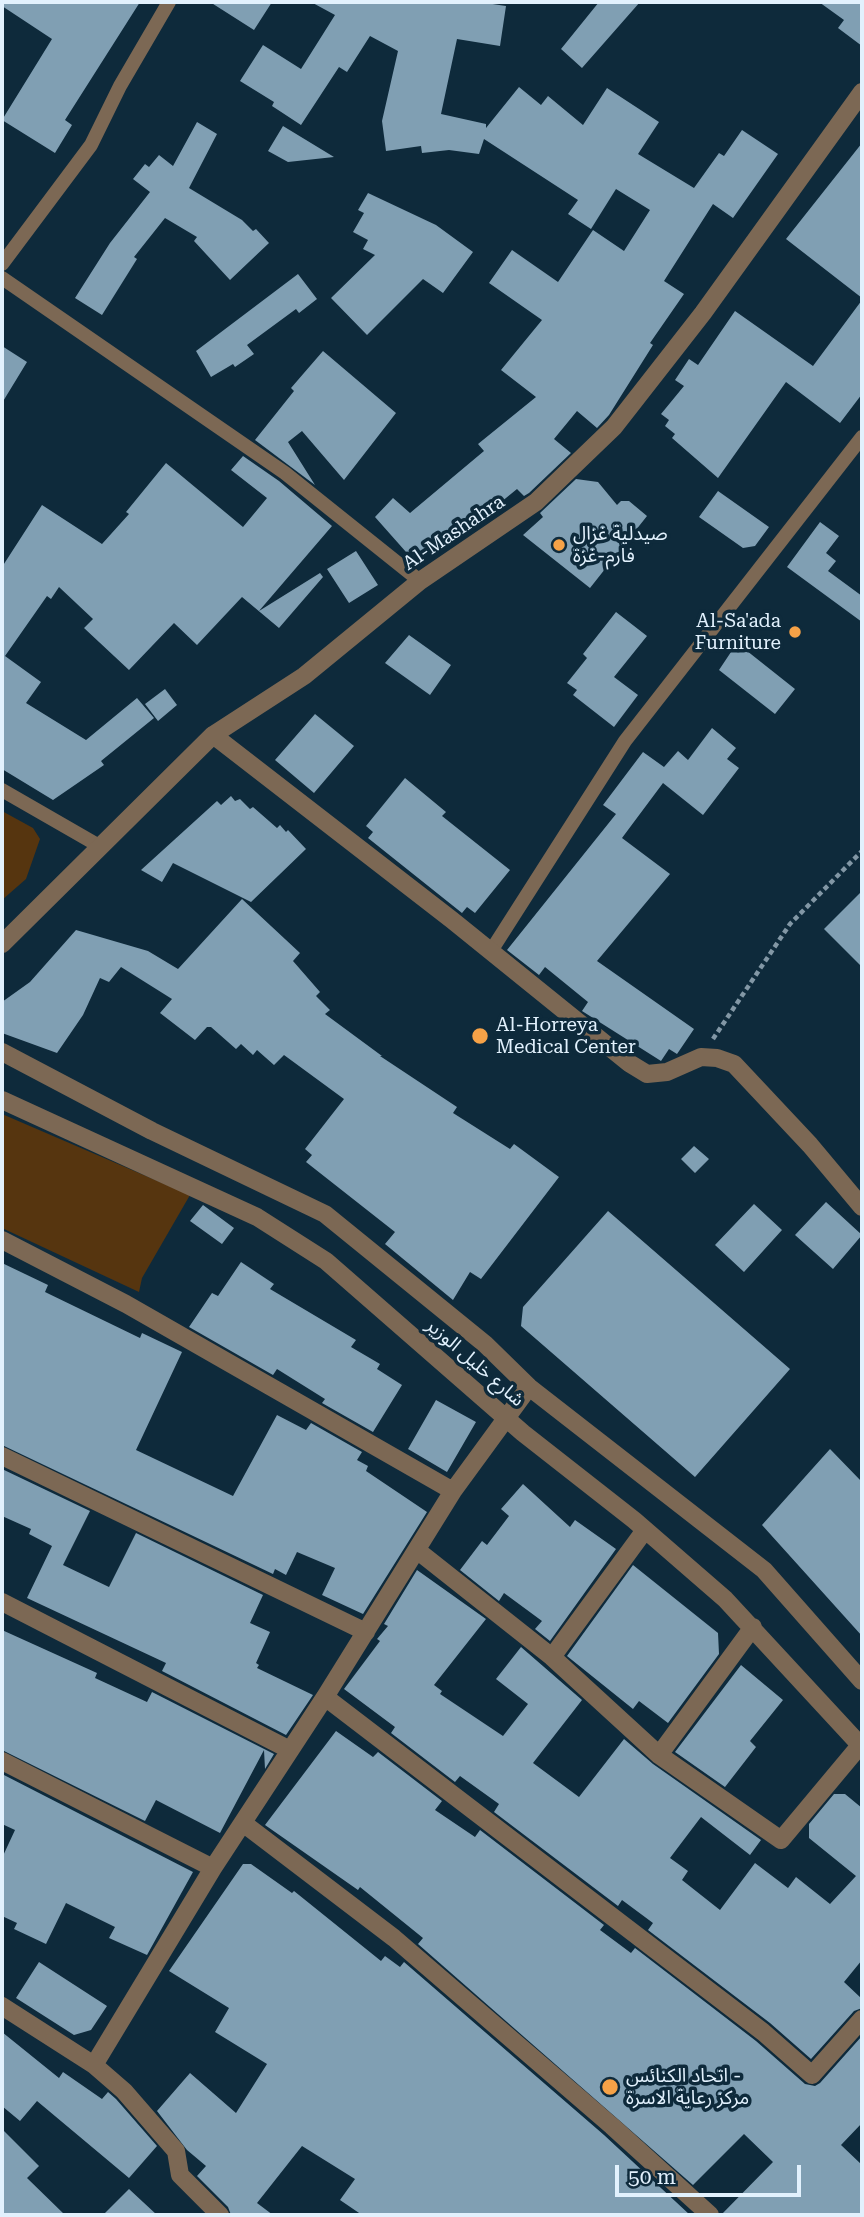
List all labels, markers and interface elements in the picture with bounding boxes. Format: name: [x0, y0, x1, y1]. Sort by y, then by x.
street label: Al-Mashahra: [399, 491, 509, 575]
place label: صيدلية غزال فارم-غزة: [573, 523, 668, 567]
marker: صيدلية غزال فارم-غزة: [551, 537, 567, 553]
place label: Al-Sa'ada Furniture: [695, 610, 781, 654]
marker: Al-Sa'ada Furniture: [787, 624, 803, 640]
place label: Al-Horreya Medical Center: [496, 1014, 636, 1058]
marker: Al-Horreya Medical Center: [470, 1026, 490, 1046]
street label: شارع خليل الوزير: [421, 1314, 529, 1412]
place label: اتحاد الكنائس - مركز رعاية الاسرة: [626, 2065, 749, 2109]
marker: اتحاد الكنائس - مركز رعاية الاسرة: [600, 2077, 620, 2097]
scale bar: [619, 2150, 804, 2194]
text: 50 m: [628, 2165, 676, 2189]

